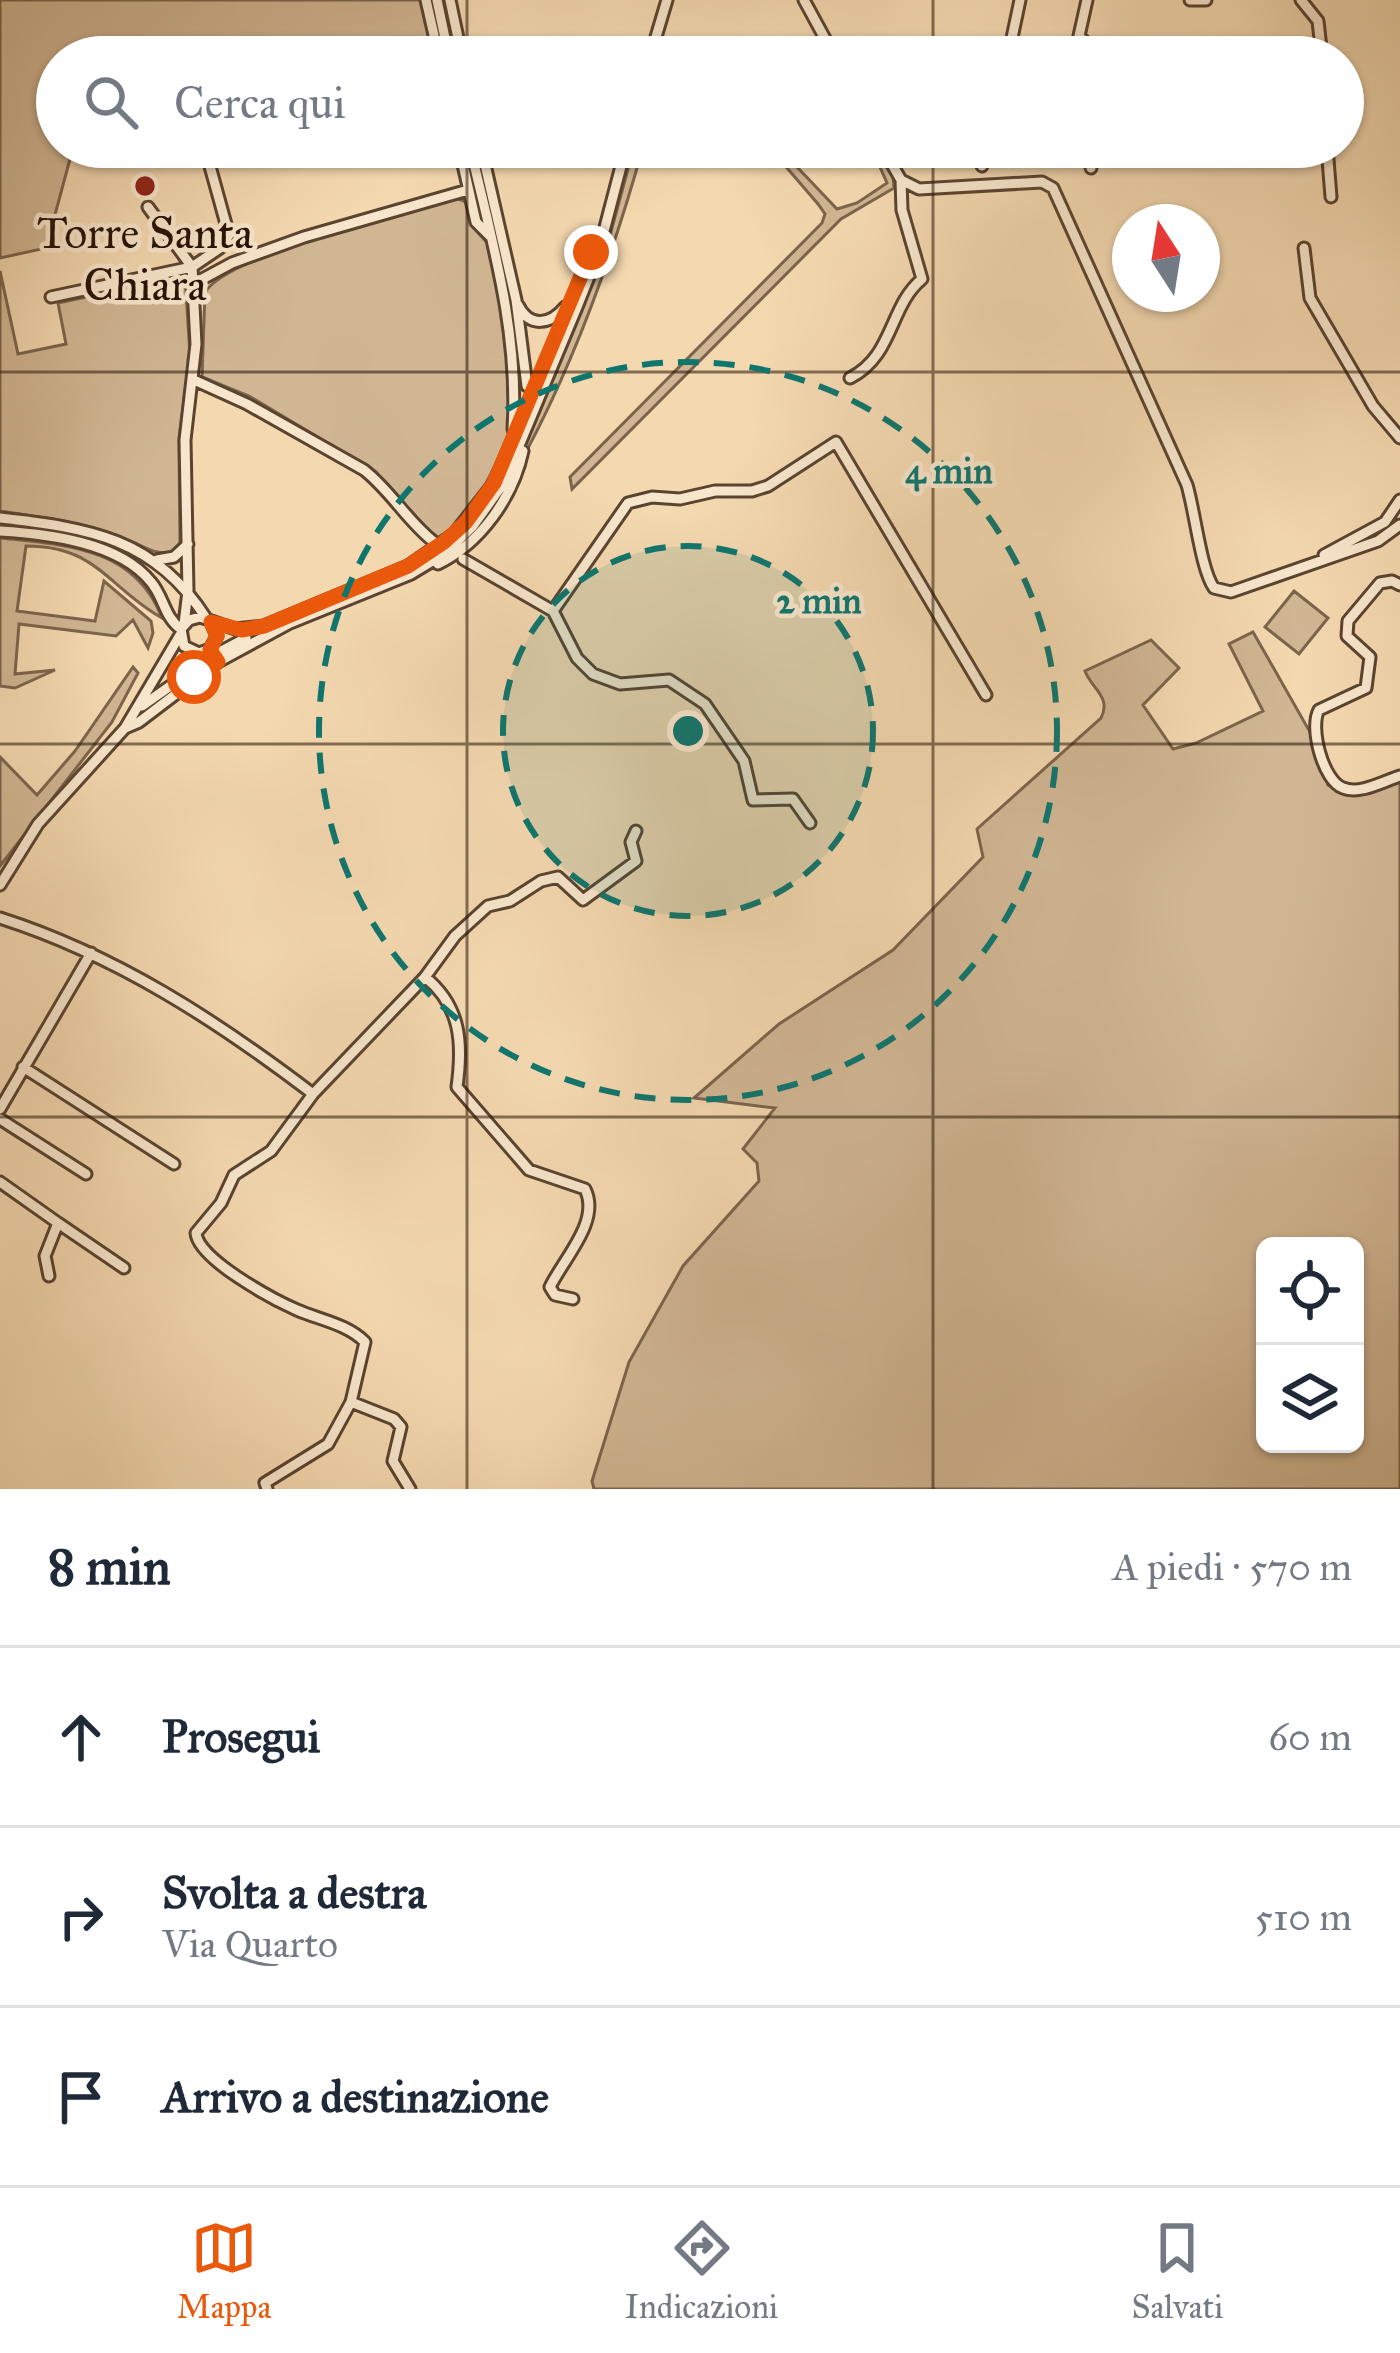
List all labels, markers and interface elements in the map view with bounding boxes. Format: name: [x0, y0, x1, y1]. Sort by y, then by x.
search box: [36, 36, 1364, 168]
icon: search: [78, 69, 144, 135]
text: Cerca qui: [174, 75, 346, 130]
marker: Torre Santa Chiara: [132, 173, 158, 199]
north arrow: [1112, 204, 1220, 312]
place label: Torre Santa Chiara: [37, 205, 253, 312]
route end: [564, 225, 618, 279]
text: 4 min: [905, 449, 993, 493]
text: 2 min: [776, 579, 862, 623]
route start: [167, 650, 221, 704]
centre of rings: [667, 710, 709, 752]
map controls: [1256, 1237, 1364, 1453]
button: locate: [1256, 1237, 1364, 1345]
button: layers: [1256, 1345, 1364, 1453]
text: 8 min: [48, 1536, 171, 1598]
text: A piedi · 570 m: [1113, 1543, 1352, 1591]
icon: ahead: [48, 1704, 114, 1770]
text: Prosegui: [162, 1709, 320, 1764]
text: 60 m: [1268, 1713, 1352, 1761]
text: Svolta a destra: [162, 1865, 426, 1920]
icon: right: [48, 1884, 114, 1950]
text: 510 m: [1255, 1893, 1352, 1941]
text: Via Quarto: [162, 1920, 338, 1968]
icon: arrive: [48, 2064, 114, 2130]
text: Arrivo a destinazione: [162, 2069, 549, 2124]
tab: Mappa: [177, 2215, 272, 2327]
tab: Indicazioni: [625, 2215, 778, 2327]
tab: Salvati: [1131, 2215, 1223, 2327]

